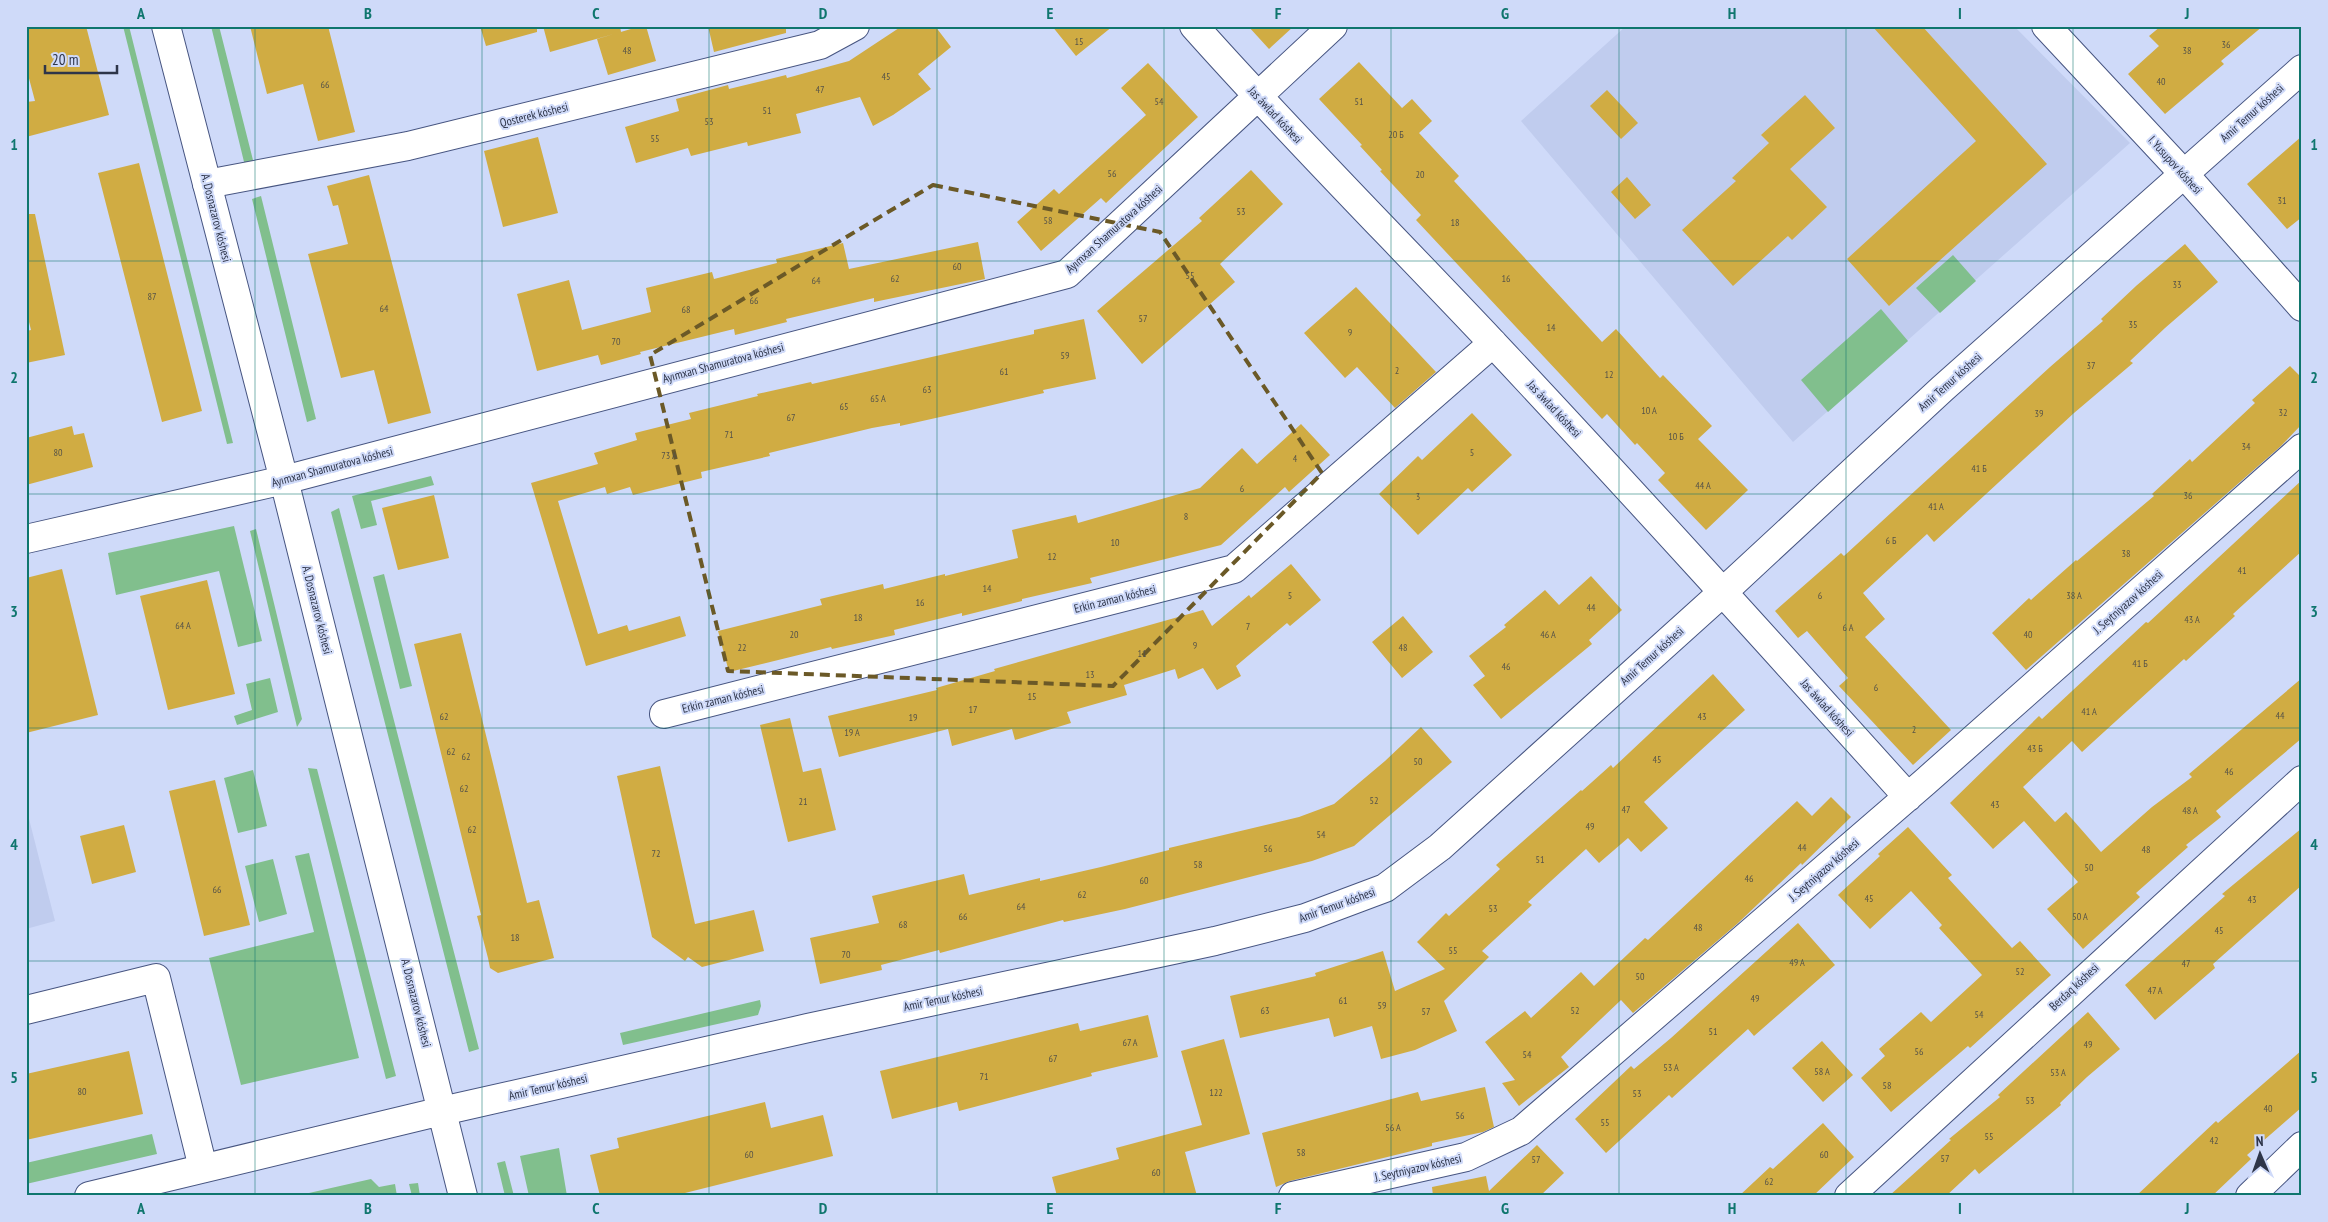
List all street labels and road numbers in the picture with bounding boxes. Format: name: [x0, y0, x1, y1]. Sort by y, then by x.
street label: Amir Temur kóshesi: [2217, 80, 2286, 145]
street label: Jas áwlad kóshesi: [1245, 82, 1305, 146]
street label: Qosterek kóshesi: [498, 99, 570, 130]
street label: I. Yusupov kóshesi: [2145, 132, 2206, 197]
street label: A. Dosnazarov kóshesi: [198, 172, 235, 264]
street label: Ayımxan Shamuratova kóshesi: [1062, 181, 1165, 276]
street label: Ayımxan Shamuratova kóshesi: [661, 339, 785, 386]
street label: Amir Temur kóshesi: [1915, 349, 1984, 414]
street label: Jas áwlad kóshesi: [1524, 376, 1584, 440]
street label: Ayımxan Shamuratova kóshesi: [270, 443, 394, 490]
street label: A. Dosnazarov kóshesi: [299, 564, 336, 656]
street label: J. Seytniyazov kóshesi: [2089, 566, 2166, 637]
street label: Erkin zaman kóshesi: [1072, 581, 1157, 616]
street label: Amir Temur kóshesi: [1617, 623, 1686, 688]
street label: Jas áwlad kóshesi: [1797, 675, 1857, 740]
street label: Erkin zaman kóshesi: [680, 681, 765, 716]
street label: J. Seytniyazov kóshesi: [1785, 835, 1862, 905]
street label: Amir Temur kóshesi: [1297, 884, 1377, 925]
street label: A. Dosnazarov kóshesi: [398, 957, 435, 1049]
street label: Berdaq kóshesi: [2046, 960, 2102, 1013]
street label: Amir Temur kóshesi: [902, 983, 984, 1014]
street label: Amir Temur kóshesi: [507, 1070, 589, 1103]
street label: J. Seytniyazov kóshesi: [1372, 1150, 1463, 1185]

